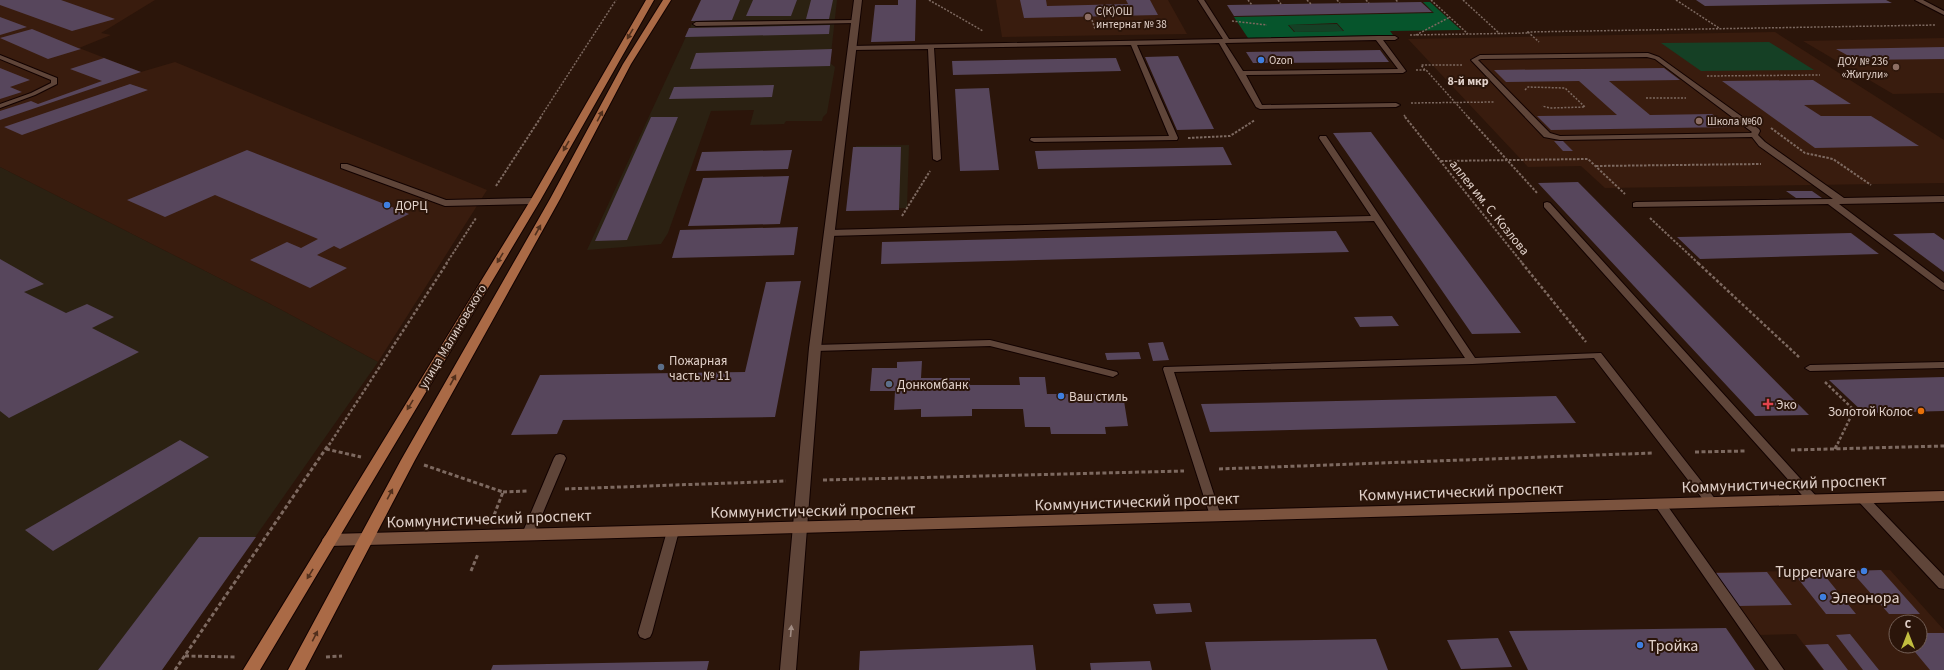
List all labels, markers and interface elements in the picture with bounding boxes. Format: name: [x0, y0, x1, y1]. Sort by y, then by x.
place label: С(К)ОШ интернат № 38: [1096, 4, 1167, 32]
marker: С(К)ОШ интернат № 38: [1083, 12, 1093, 22]
one-way arrow: [627, 28, 634, 40]
place label: Ozon: [1269, 53, 1293, 68]
place label: ДОУ № 236 «Жигули»: [1838, 54, 1889, 82]
marker: Ozon: [1256, 55, 1266, 65]
marker: ДОУ № 236 «Жигули»: [1891, 62, 1901, 72]
district label: 8-й мкр: [1447, 73, 1489, 90]
one-way arrow: [597, 110, 603, 122]
place label: Школа №60: [1707, 114, 1762, 129]
marker: Школа №60: [1694, 116, 1704, 126]
one-way arrow: [562, 141, 569, 152]
street label: аллея им. С. Козлова: [1445, 156, 1533, 259]
place label: ДОРЦ: [395, 197, 428, 215]
marker: ДОРЦ: [382, 200, 392, 210]
one-way arrow: [534, 224, 541, 236]
one-way arrow: [496, 252, 503, 264]
street label: улица Малиновского: [415, 281, 491, 392]
place label: Пожарная часть № 11: [669, 352, 730, 385]
marker: Пожарная часть № 11: [656, 362, 666, 372]
one-way arrow: [450, 374, 457, 386]
place label: Донкомбанк: [897, 376, 969, 394]
marker: Донкомбанк: [884, 379, 894, 389]
place label: Ваш стиль: [1069, 388, 1128, 406]
marker: Ваш стиль: [1056, 391, 1066, 401]
place label: Эко: [1776, 396, 1797, 414]
marker: Эко: [1763, 399, 1773, 409]
one-way arrow: [406, 400, 414, 410]
place label: Золотой Колос: [1828, 403, 1913, 421]
marker: Золотой Колос: [1916, 406, 1926, 416]
street label: Коммунистический проспект: [1681, 469, 1887, 499]
street label: Коммунистический проспект: [1358, 477, 1564, 507]
street label: Коммунистический проспект: [1034, 487, 1240, 517]
one-way arrow: [387, 488, 393, 499]
street label: Коммунистический проспект: [710, 498, 916, 524]
street label: Коммунистический проспект: [386, 504, 592, 534]
place label: Tupperware: [1775, 561, 1856, 583]
marker: Tupperware: [1859, 566, 1869, 576]
one-way arrow: [307, 568, 314, 580]
place label: Элеонора: [1831, 587, 1900, 609]
marker: Элеонора: [1818, 592, 1828, 602]
north arrow: [1888, 614, 1928, 654]
text: С: [1905, 617, 1912, 632]
one-way arrow: [788, 625, 795, 637]
one-way arrow: [312, 630, 318, 642]
place label: Тройка: [1648, 635, 1698, 657]
marker: Тройка: [1635, 640, 1645, 650]

